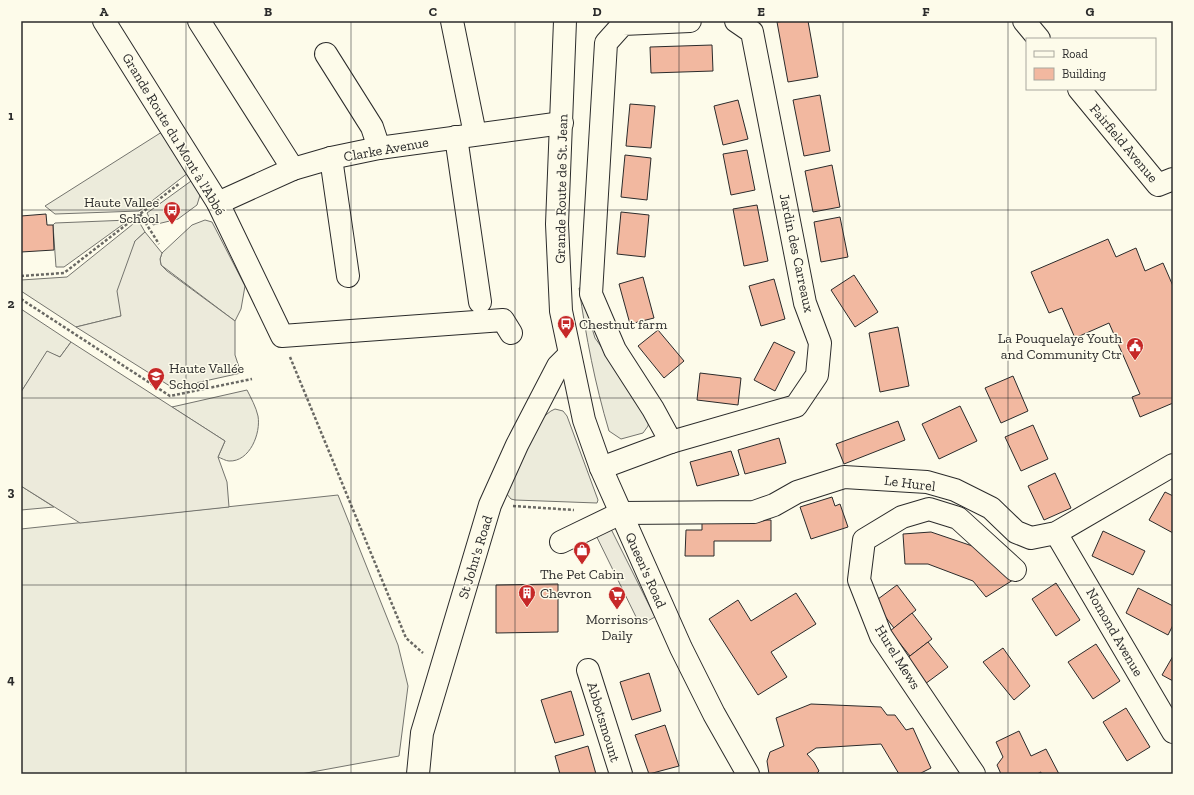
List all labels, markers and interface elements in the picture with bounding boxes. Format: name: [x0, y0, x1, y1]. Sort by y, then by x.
text: A: [100, 4, 109, 19]
text: B: [264, 4, 272, 19]
text: C: [429, 4, 437, 19]
text: D: [592, 4, 602, 19]
text: E: [757, 4, 765, 19]
text: F: [922, 4, 930, 19]
text: G: [1086, 4, 1095, 19]
legend: [1026, 38, 1156, 90]
text: Road: [1062, 47, 1088, 61]
street label: Grande Route du Mont à l'Abbé: [118, 50, 229, 219]
text: Building: [1062, 67, 1106, 81]
street label: Fairfield Avenue: [1086, 101, 1162, 186]
text: 1: [8, 108, 14, 123]
street label: Grande Route de St. Jean: [552, 114, 571, 264]
street label: Clarke Avenue: [342, 134, 430, 165]
street label: Jardin des Carreaux: [776, 192, 817, 314]
place label: Haute Vallee School: [84, 194, 159, 227]
bus stop icon: Haute Vallee School: [162, 200, 182, 225]
text: 2: [8, 296, 15, 311]
bus stop icon: Chestnut farm: [556, 314, 576, 339]
place label: Chestnut farm: [579, 316, 667, 333]
place label: La Pouquelaye Youth and Community Ctr: [998, 330, 1122, 363]
public building icon: La Pouquelaye Youth and Community Ctr: [1125, 336, 1145, 361]
place label: Haute Vallée School: [169, 360, 245, 393]
school or university icon: Haute Vallée School: [146, 366, 166, 391]
street label: Le Hurel: [883, 472, 937, 495]
text: 3: [8, 484, 15, 499]
street label: St John's Road: [455, 513, 496, 601]
street label: Queen's Road: [621, 530, 670, 611]
shop icon: The Pet Cabin: [572, 540, 592, 565]
place label: The Pet Cabin: [540, 566, 624, 583]
building icon: Chevron: [517, 583, 537, 608]
place label: Chevron: [540, 585, 591, 602]
supermarket icon: Morrisons Daily: [607, 585, 627, 610]
street label: Nomond Avenue: [1082, 585, 1147, 680]
place label: Morrisons Daily: [586, 611, 648, 644]
street label: Hurel Mews: [871, 622, 924, 693]
text: 4: [7, 672, 15, 687]
street label: Abbotsmount: [583, 680, 624, 765]

